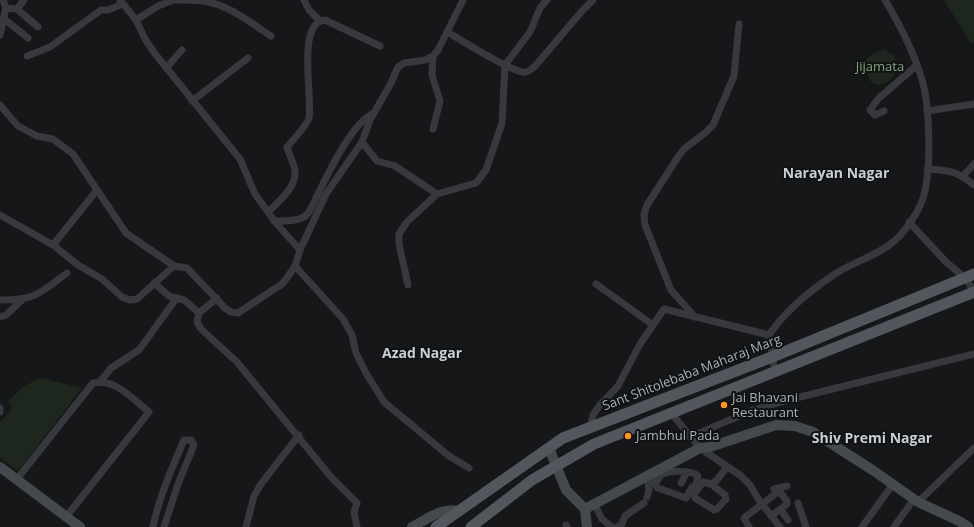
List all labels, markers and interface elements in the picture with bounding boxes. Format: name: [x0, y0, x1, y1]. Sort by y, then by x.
park label: Jijamata: [856, 59, 904, 75]
district label: Narayan Nagar: [783, 166, 889, 182]
street label: Sant Shitolebaba Maharaj Marg: [600, 332, 784, 414]
district label: Azad Nagar: [382, 346, 462, 362]
place label: Jai Bhavani Restaurant: [732, 390, 798, 421]
marker: Jai Bhavani Restaurant: [719, 400, 729, 410]
place label: Jambhul Pada: [636, 428, 720, 444]
marker: Jambhul Pada: [623, 431, 633, 441]
district label: Shiv Premi Nagar: [812, 431, 932, 447]

